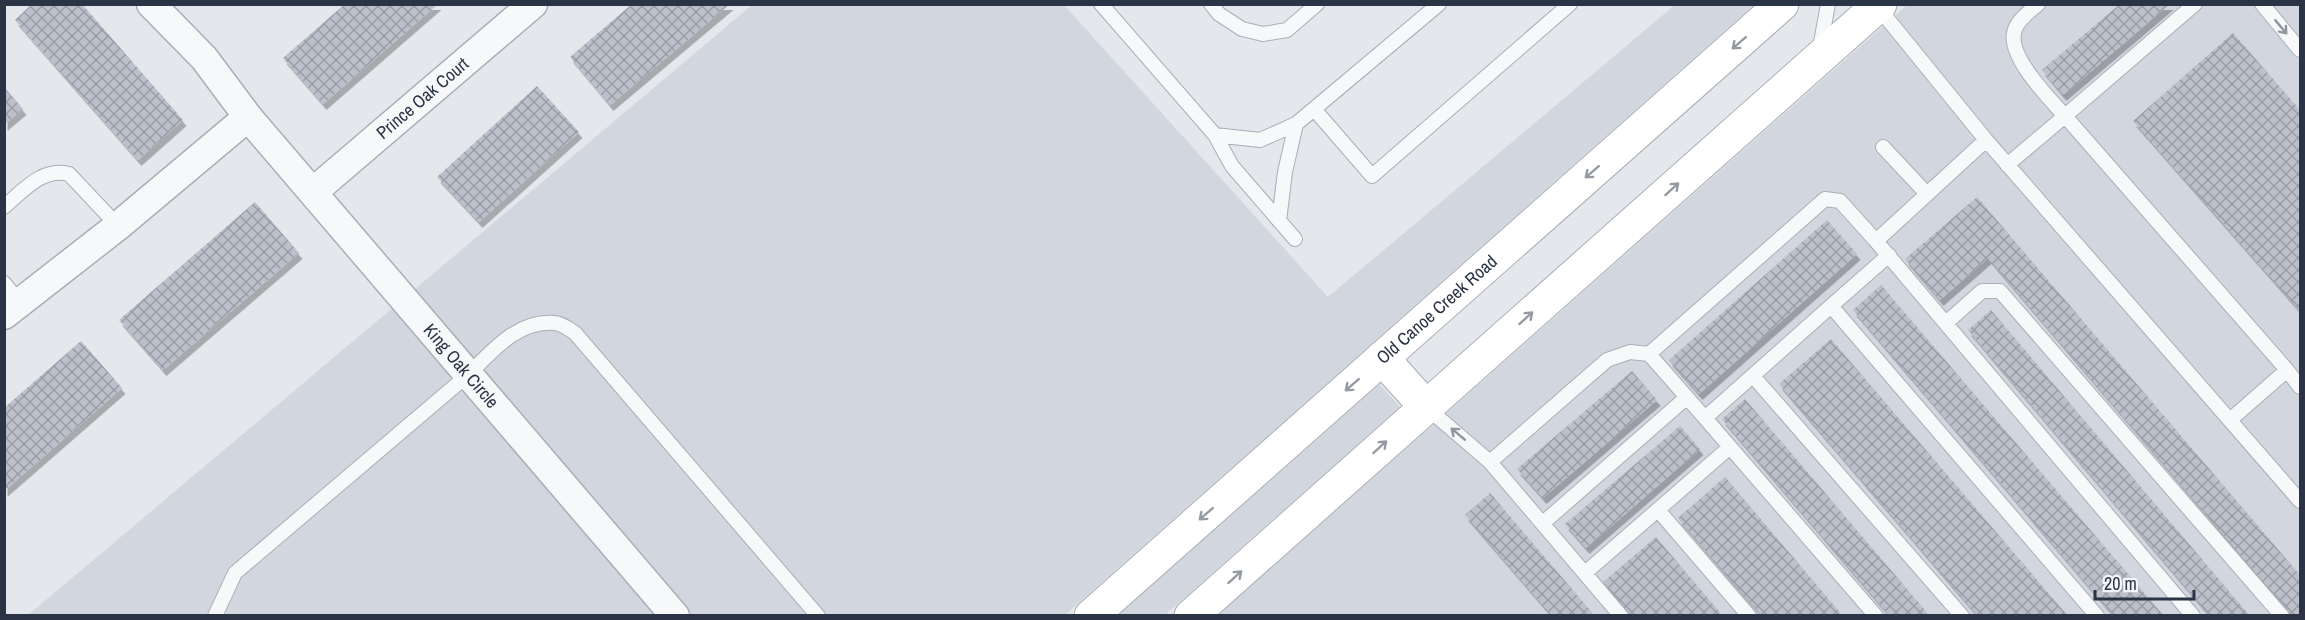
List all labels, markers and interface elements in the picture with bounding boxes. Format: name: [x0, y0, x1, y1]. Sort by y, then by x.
one-way arrow: [2274, 19, 2288, 34]
one-way arrow: [1731, 36, 1746, 50]
street label: Prince Oak Court: [371, 51, 474, 145]
one-way arrow: [1585, 165, 1600, 179]
one-way arrow: [1664, 182, 1679, 196]
street label: Old Canoe Creek Road: [1371, 249, 1502, 370]
one-way arrow: [1519, 311, 1534, 325]
street label: King Oak Circle: [418, 318, 505, 413]
one-way arrow: [1344, 378, 1359, 392]
one-way arrow: [1450, 428, 1466, 441]
one-way arrow: [1373, 440, 1388, 454]
one-way arrow: [1198, 507, 1213, 521]
scale bar: [2095, 563, 2194, 601]
one-way arrow: [1227, 570, 1242, 584]
text: 20 m: [2104, 571, 2137, 596]

